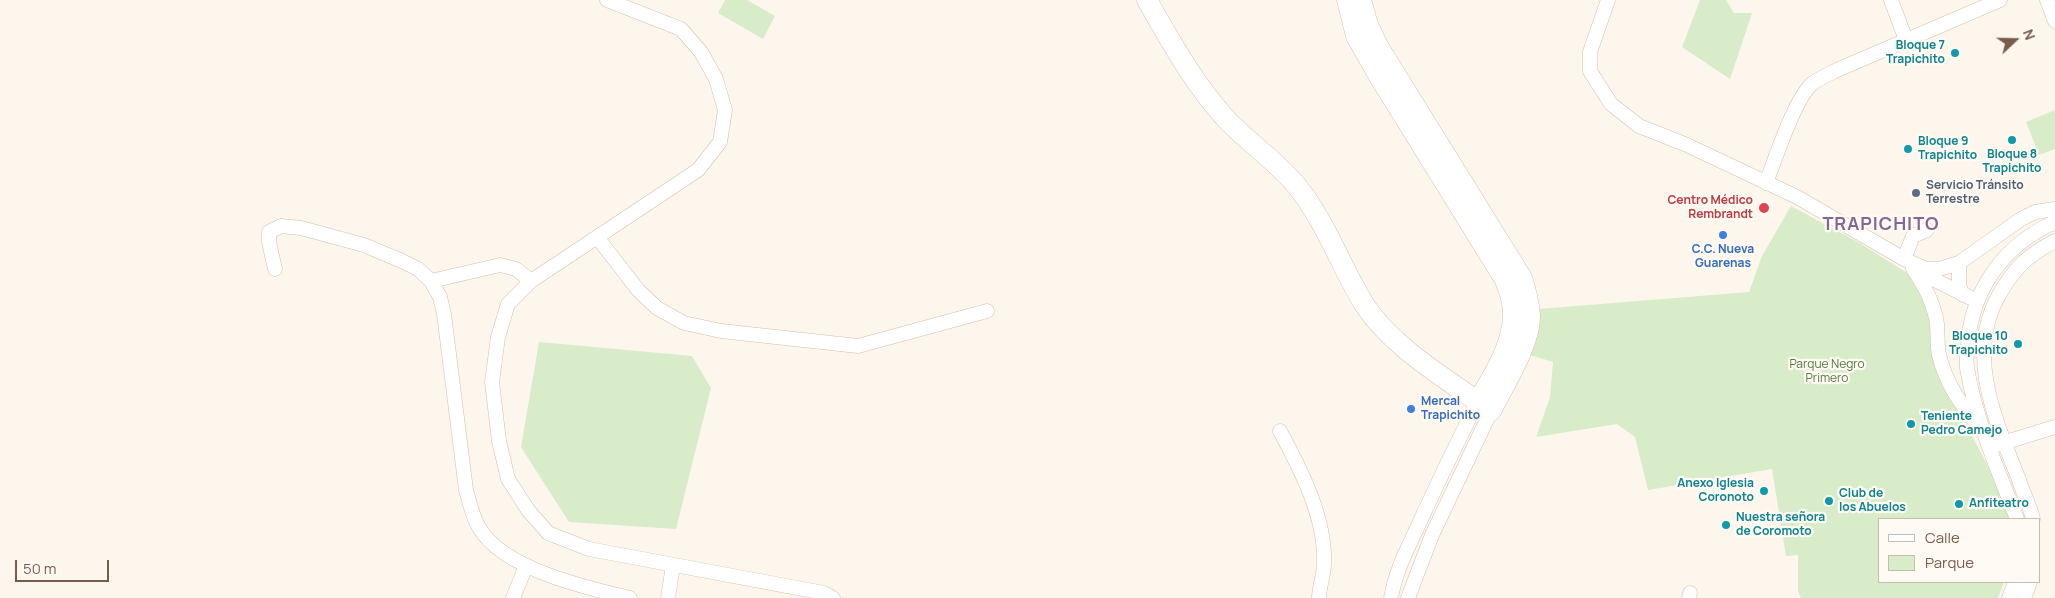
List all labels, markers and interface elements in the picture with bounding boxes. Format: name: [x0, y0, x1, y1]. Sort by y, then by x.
north arrow: [1990, 15, 2040, 65]
text: N: [2019, 26, 2040, 43]
place label: Bloque 7 Trapichito: [1886, 39, 1945, 67]
marker: Bloque 7 Trapichito: [1949, 47, 1961, 59]
marker: Bloque 8 Trapichito: [2006, 134, 2018, 146]
place label: Bloque 9 Trapichito: [1918, 135, 1977, 163]
marker: Bloque 9 Trapichito: [1902, 143, 1914, 155]
place label: Bloque 8 Trapichito: [1982, 148, 2042, 176]
place label: Servicio Tránsito Terrestre: [1926, 179, 2024, 207]
marker: Servicio Tránsito Terrestre: [1910, 187, 1922, 199]
place label: Centro Médico Rembrandt: [1668, 194, 1753, 222]
marker: Centro Médico Rembrandt: [1757, 201, 1771, 215]
district label: TRAPICHITO: [1821, 214, 1941, 236]
marker: C.C. Nueva Guarenas: [1717, 229, 1729, 241]
place label: C.C. Nueva Guarenas: [1692, 243, 1754, 271]
place label: Bloque 10 Trapichito: [1949, 330, 2008, 358]
marker: Bloque 10 Trapichito: [2012, 338, 2024, 350]
park label: Parque Negro Primero: [1789, 358, 1865, 386]
place label: Mercal Trapichito: [1421, 395, 1480, 423]
marker: Mercal Trapichito: [1405, 403, 1417, 415]
place label: Teniente Pedro Camejo: [1921, 410, 2002, 438]
marker: Teniente Pedro Camejo: [1905, 418, 1917, 430]
place label: Anexo Iglesia Coronoto: [1677, 477, 1754, 505]
marker: Anexo Iglesia Coronoto: [1758, 485, 1770, 497]
place label: Club de los Abuelos: [1839, 487, 1906, 515]
marker: Club de los Abuelos: [1823, 495, 1835, 507]
place label: Anfiteatro: [1969, 497, 2029, 511]
marker: Anfiteatro: [1953, 498, 1965, 510]
place label: Nuestra señora de Coromoto: [1736, 511, 1825, 539]
legend: [1878, 518, 2040, 583]
marker: Nuestra señora de Coromoto: [1720, 519, 1732, 531]
text: Calle: [1925, 527, 1960, 548]
scale bar: [18, 550, 111, 582]
text: Parque: [1925, 552, 1974, 573]
text: 50 m: [23, 558, 57, 579]

